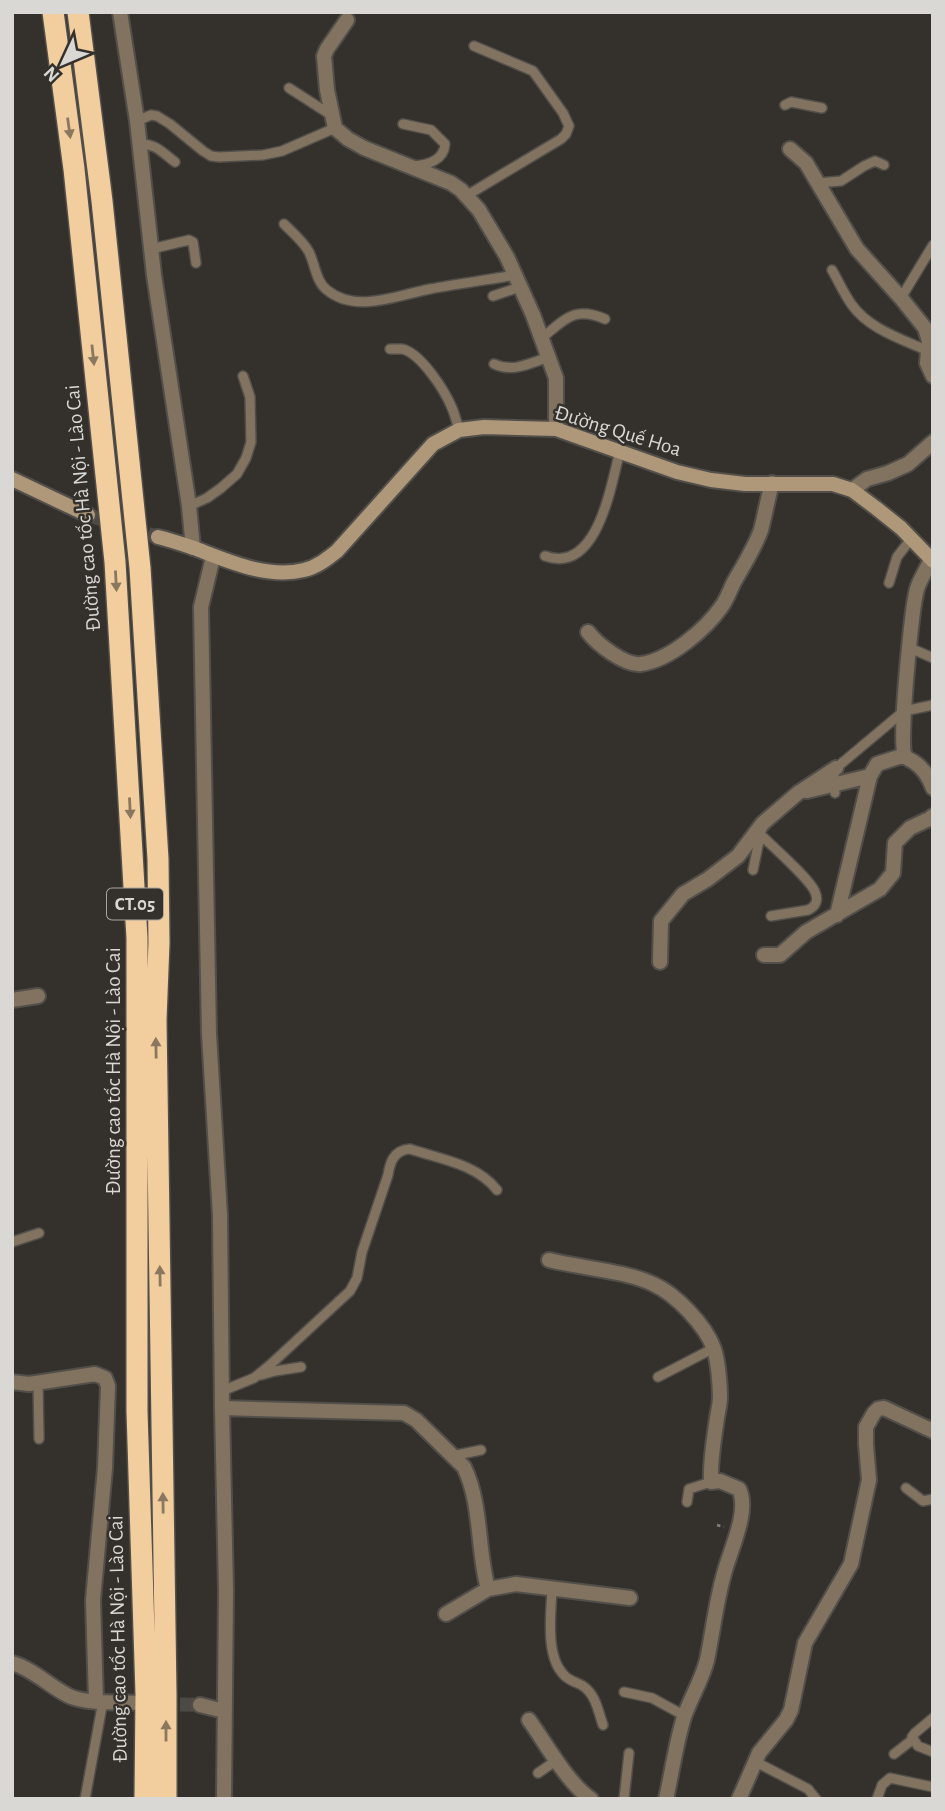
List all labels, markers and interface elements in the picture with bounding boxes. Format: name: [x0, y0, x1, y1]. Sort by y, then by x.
north arrow: [28, 28, 98, 98]
text: N: [40, 62, 63, 85]
one-way arrow: [63, 118, 74, 140]
one-way arrow: [88, 344, 99, 366]
street label: Đường cao tốc Hà Nội - Lào Cai: [62, 384, 104, 632]
street label: Đường Quế Hoa: [552, 402, 684, 460]
one-way arrow: [111, 570, 122, 592]
one-way arrow: [124, 797, 135, 819]
road number: CT.05: [107, 888, 163, 920]
street label: Đường cao tốc Hà Nội - Lào Cai: [103, 947, 124, 1195]
one-way arrow: [151, 1037, 162, 1059]
one-way arrow: [154, 1264, 166, 1286]
one-way arrow: [157, 1492, 169, 1514]
street label: Đường cao tốc Hà Nội - Lào Cai: [105, 1515, 131, 1763]
one-way arrow: [160, 1719, 172, 1741]

